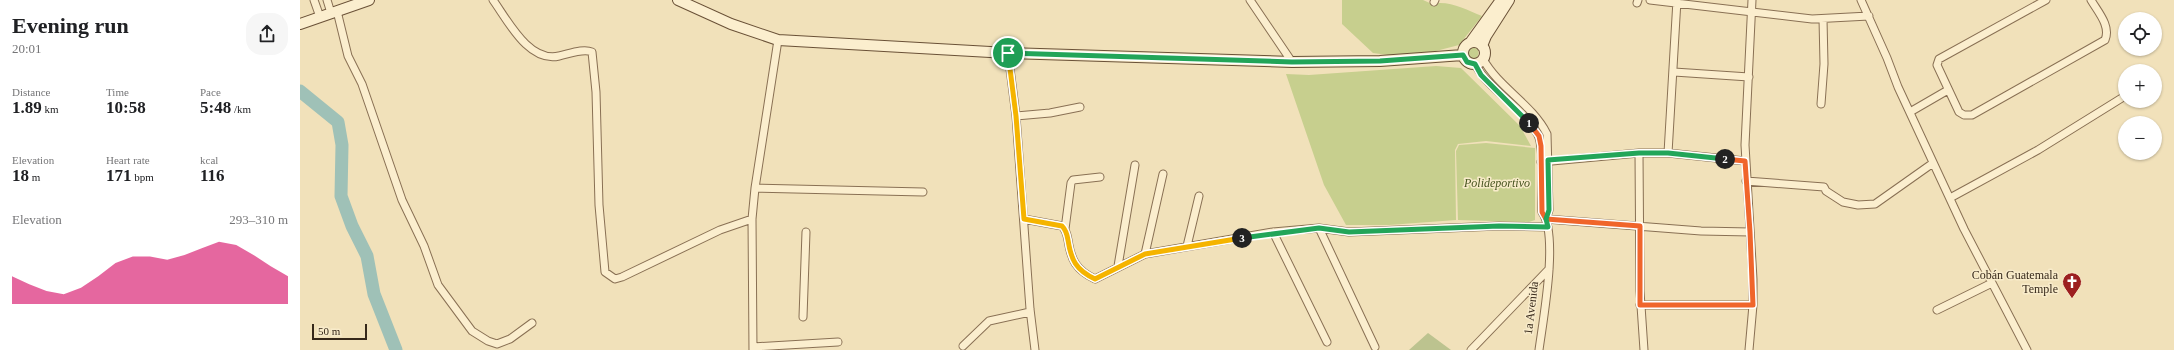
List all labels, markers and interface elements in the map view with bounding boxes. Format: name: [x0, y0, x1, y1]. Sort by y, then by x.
map controls: [2118, 12, 2162, 160]
button: locate: [2118, 12, 2162, 56]
text: Evening run: [12, 13, 129, 38]
button: share: [246, 13, 288, 55]
pin: [991, 36, 1025, 70]
text: 20:01: [12, 41, 42, 56]
icon: arrive: [997, 42, 1019, 64]
button: +: [2118, 64, 2162, 108]
text: Distance: [12, 86, 50, 98]
text: Time: [106, 86, 129, 98]
text: Pace: [200, 86, 221, 98]
text: 1.89: [12, 98, 42, 117]
text: 10:58: [106, 98, 146, 117]
text: 5:48: [200, 98, 231, 117]
text: km: [42, 103, 59, 115]
text: /km: [231, 103, 251, 115]
pin: 1: [1519, 113, 1539, 133]
button: −: [2118, 116, 2162, 160]
text: 1: [1526, 117, 1532, 129]
pin: 2: [1715, 149, 1735, 169]
text: 2: [1722, 153, 1728, 165]
text: Elevation: [12, 154, 54, 166]
text: Heart rate: [106, 154, 150, 166]
text: kcal: [200, 154, 218, 166]
text: 18: [12, 166, 29, 185]
text: 171: [106, 166, 132, 185]
text: 116: [200, 166, 225, 185]
text: m: [29, 171, 40, 183]
text: bpm: [132, 171, 154, 183]
park label: Polideportivo: [1463, 176, 1530, 190]
text: Elevation: [12, 212, 62, 227]
text: 293–310 m: [229, 212, 288, 227]
pin: 3: [1232, 228, 1252, 248]
text: 3: [1239, 232, 1245, 244]
place label: Cobán Guatemala Temple: [1972, 268, 2059, 296]
church icon: Cobán Guatemala Temple: [2061, 271, 2083, 299]
street label: 1a Avenida: [1521, 280, 1541, 335]
scale bar: [312, 322, 367, 341]
text: 50 m: [318, 325, 340, 337]

